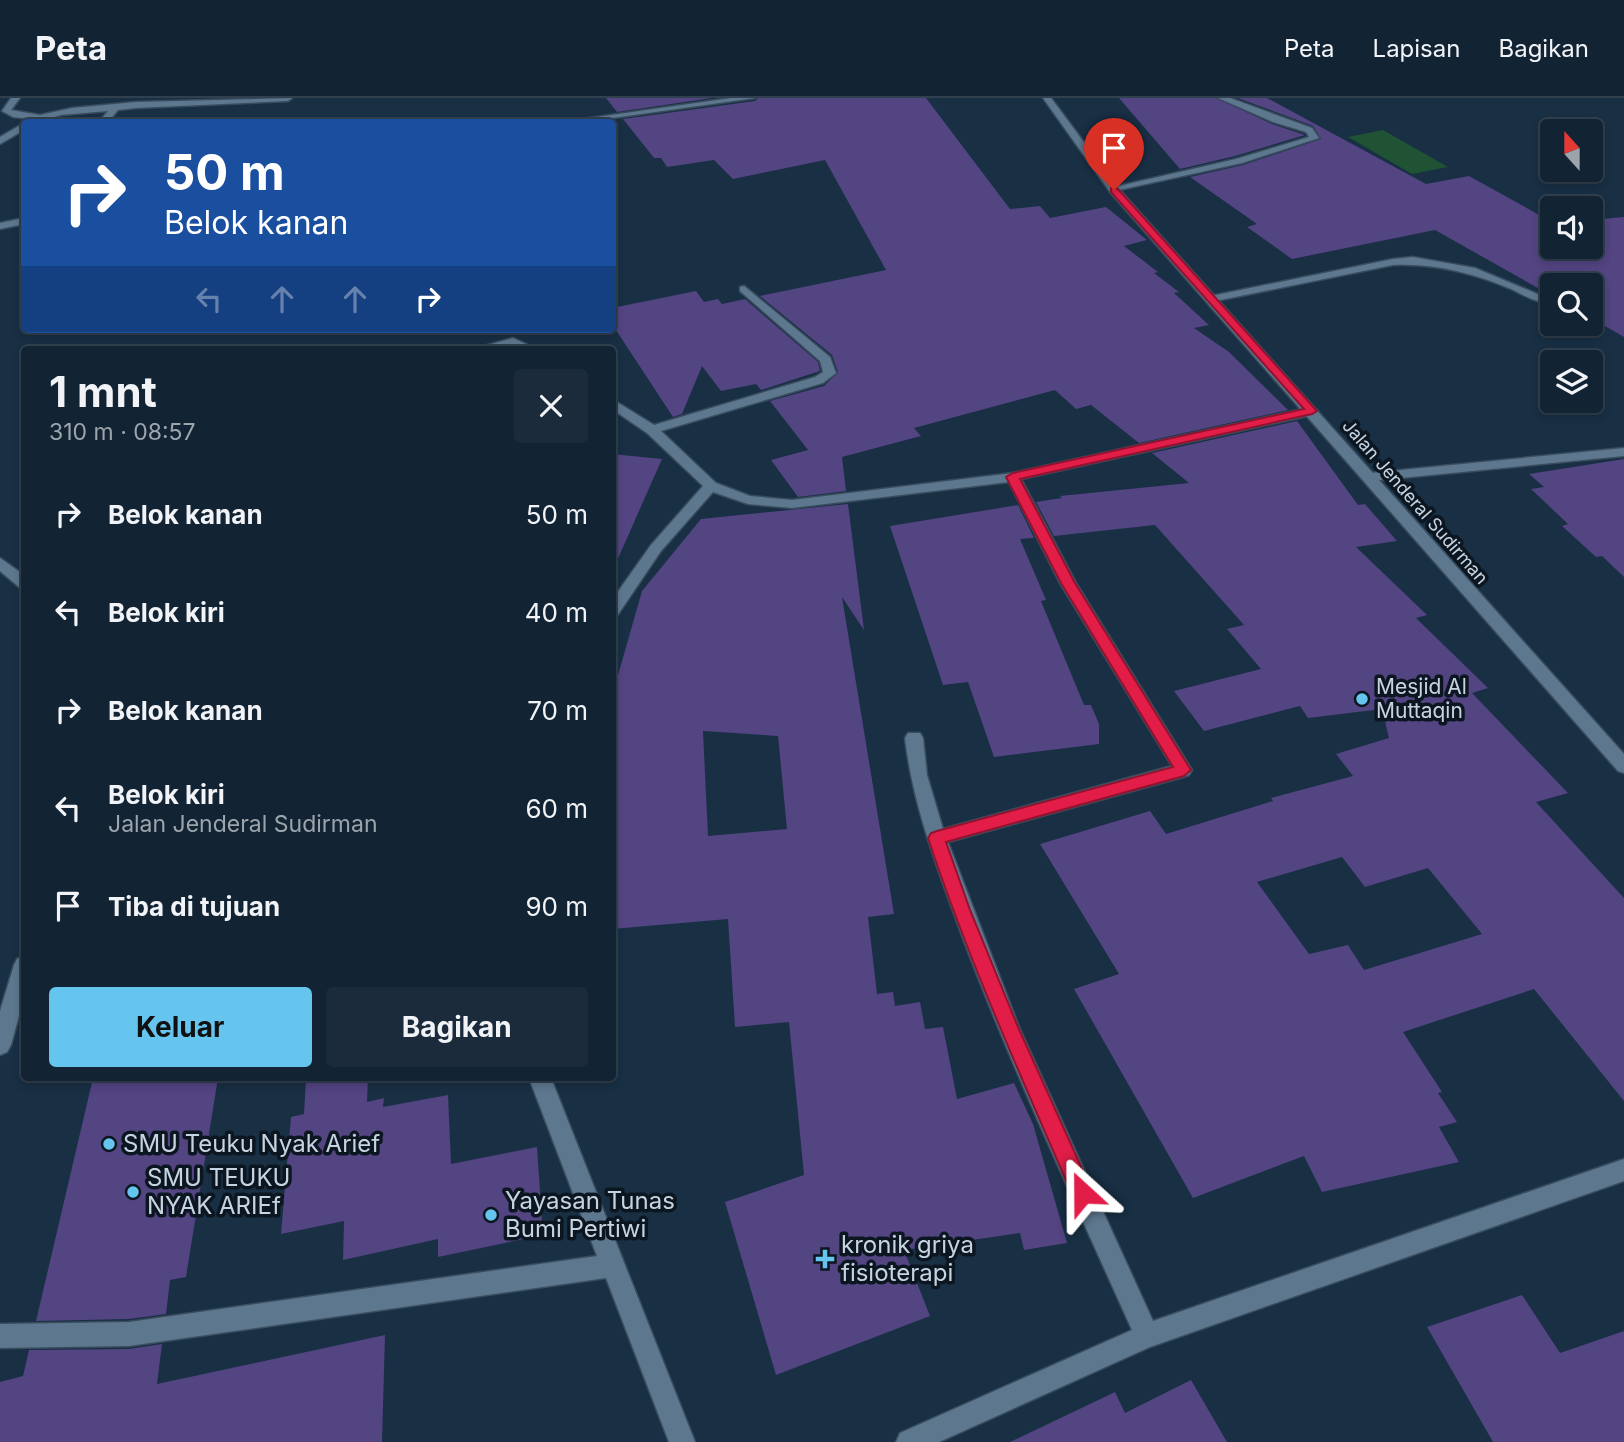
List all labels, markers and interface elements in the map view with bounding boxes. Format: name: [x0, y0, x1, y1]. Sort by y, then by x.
text: Peta: [35, 28, 107, 68]
text: Peta: [1284, 34, 1335, 63]
text: Lapisan: [1373, 34, 1460, 63]
text: Bagikan: [1498, 34, 1589, 63]
pin: [1084, 118, 1144, 190]
north arrow: [1540, 119, 1603, 182]
map controls: [1540, 119, 1603, 413]
icon: arrive: [1095, 129, 1133, 167]
text: 50 m: [164, 143, 285, 202]
icon: right: [49, 147, 140, 238]
button: sound: [1540, 196, 1603, 259]
text: Belok kanan: [164, 203, 348, 242]
button: search: [1540, 273, 1603, 336]
icon: left: [190, 280, 228, 318]
icon: ahead: [263, 280, 301, 318]
icon: ahead: [336, 280, 374, 318]
icon: right: [409, 280, 447, 318]
button: layers: [1540, 350, 1603, 413]
text: 1 mnt: [49, 366, 157, 417]
button: close: [514, 369, 588, 443]
street label: Jalan Jenderal Sudirman: [1338, 415, 1492, 588]
text: 310 m · 08:57: [49, 418, 196, 446]
icon: right: [49, 495, 87, 533]
text: Belok kanan: [108, 499, 263, 530]
text: 50 m: [526, 499, 588, 530]
icon: left: [49, 593, 87, 631]
text: Belok kiri: [108, 597, 225, 628]
text: 40 m: [525, 597, 588, 628]
place label: Mesjid Al Muttaqin: [1376, 674, 1467, 723]
icon: right: [49, 691, 87, 729]
marker: Mesjid Al Muttaqin: [1354, 691, 1370, 707]
text: Belok kanan: [108, 695, 263, 726]
text: 70 m: [527, 695, 588, 726]
text: Belok kiri: [108, 779, 225, 810]
icon: left: [49, 789, 87, 827]
text: 60 m: [525, 793, 588, 824]
text: Jalan Jenderal Sudirman: [108, 810, 378, 838]
icon: arrive: [49, 887, 87, 925]
text: Tiba di tujuan: [108, 891, 280, 922]
text: 90 m: [525, 891, 588, 922]
button: Keluar: [49, 987, 312, 1067]
button: Bagikan: [326, 987, 588, 1067]
place label: SMU Teuku Nyak Arief: [123, 1129, 380, 1158]
marker: SMU Teuku Nyak Arief: [101, 1136, 117, 1152]
position arrow: [1046, 1156, 1120, 1230]
place label: SMU TEUKU NYAK ARIEf: [147, 1163, 290, 1220]
marker: SMU TEUKU NYAK ARIEf: [125, 1184, 141, 1200]
place label: Yayasan Tunas Bumi Pertiwi: [505, 1186, 675, 1243]
marker: Yayasan Tunas Bumi Pertiwi: [483, 1207, 499, 1223]
place label: kronik griya fisioterapi: [841, 1230, 974, 1287]
marker: kronik griya fisioterapi: [815, 1249, 835, 1269]

